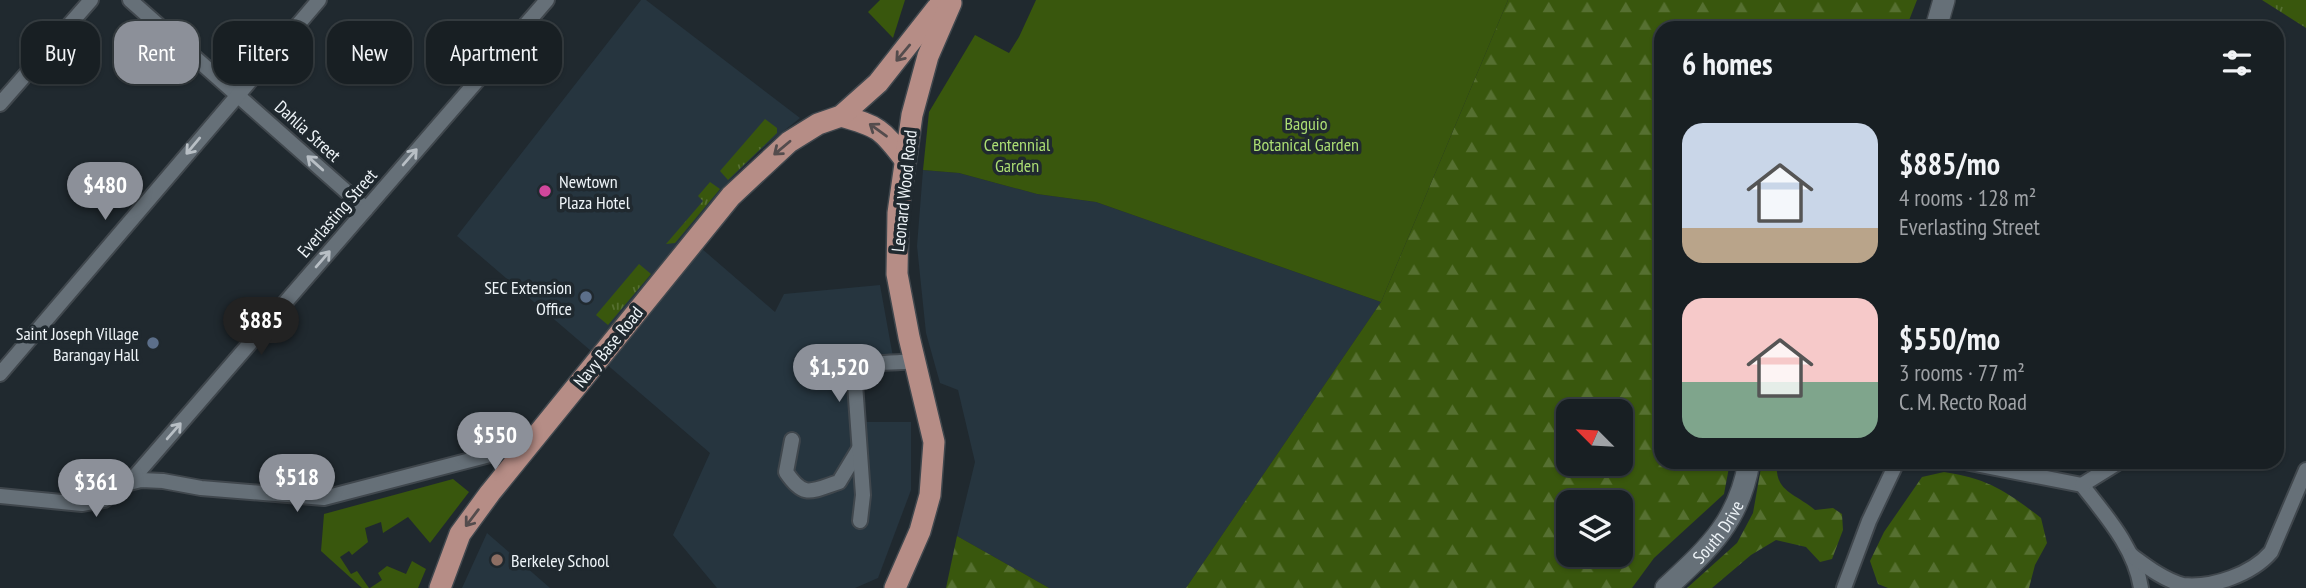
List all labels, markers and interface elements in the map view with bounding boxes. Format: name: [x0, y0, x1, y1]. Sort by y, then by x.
chip: Buy: [21, 21, 100, 84]
chip: Rent: [114, 21, 199, 84]
chip: Filters: [213, 21, 313, 84]
chip: New: [327, 21, 412, 84]
chip: Apartment: [426, 21, 562, 84]
one-way arrow: [895, 43, 911, 61]
text: 6 homes: [1682, 44, 1773, 83]
icon: filters: [2218, 44, 2256, 82]
street label: Dahlia Street: [270, 95, 346, 167]
park label: Baguio Botanical Garden: [1253, 112, 1359, 156]
one-way arrow: [869, 123, 888, 137]
street label: Leonard Wood Road: [886, 129, 922, 253]
park label: Centennial Garden: [984, 133, 1051, 177]
one-way arrow: [185, 136, 201, 154]
one-way arrow: [774, 140, 792, 156]
text: $885/mo: [1899, 144, 2000, 183]
one-way arrow: [402, 148, 418, 166]
icon: home: [1738, 151, 1822, 235]
one-way arrow: [306, 155, 324, 171]
pin: $480: [64, 162, 146, 222]
street label: Everlasting Street: [292, 164, 382, 262]
text: $480: [83, 170, 127, 199]
place label: Newtown Plaza Hotel: [559, 170, 631, 214]
marker: Newtown Plaza Hotel: [537, 183, 553, 199]
text: 4 rooms · 128 m²: [1899, 183, 2036, 212]
text: Everlasting Street: [1899, 212, 2040, 241]
one-way arrow: [315, 250, 331, 268]
place label: SEC Extension Office: [484, 276, 572, 320]
marker: SEC Extension Office: [578, 289, 594, 305]
pin: $885: [220, 298, 302, 357]
street label: Navy Base Road: [568, 302, 648, 392]
text: $885: [239, 305, 283, 334]
text: $550/mo: [1899, 319, 2000, 358]
place label: Saint Joseph Village Barangay Hall: [16, 322, 140, 366]
icon: home: [1738, 326, 1822, 410]
marker: Saint Joseph Village Barangay Hall: [145, 335, 161, 351]
pin: $1,520: [782, 344, 896, 404]
text: $1,520: [809, 352, 869, 381]
text: 3 rooms · 77 m²: [1899, 358, 2025, 387]
text: C. M. Recto Road: [1899, 387, 2027, 416]
north arrow: [1556, 399, 1633, 476]
map controls: [1556, 399, 1633, 567]
pin: $550: [454, 412, 536, 472]
text: $550: [473, 420, 517, 449]
one-way arrow: [166, 423, 182, 441]
pin: $518: [256, 454, 338, 514]
pin: $361: [55, 460, 137, 519]
text: $518: [275, 462, 319, 491]
text: $361: [74, 467, 118, 496]
button: layers: [1556, 490, 1633, 567]
street label: South Drive: [1687, 497, 1748, 568]
one-way arrow: [465, 508, 480, 527]
place label: Berkeley School: [511, 549, 610, 572]
marker: Berkeley School: [489, 552, 505, 568]

